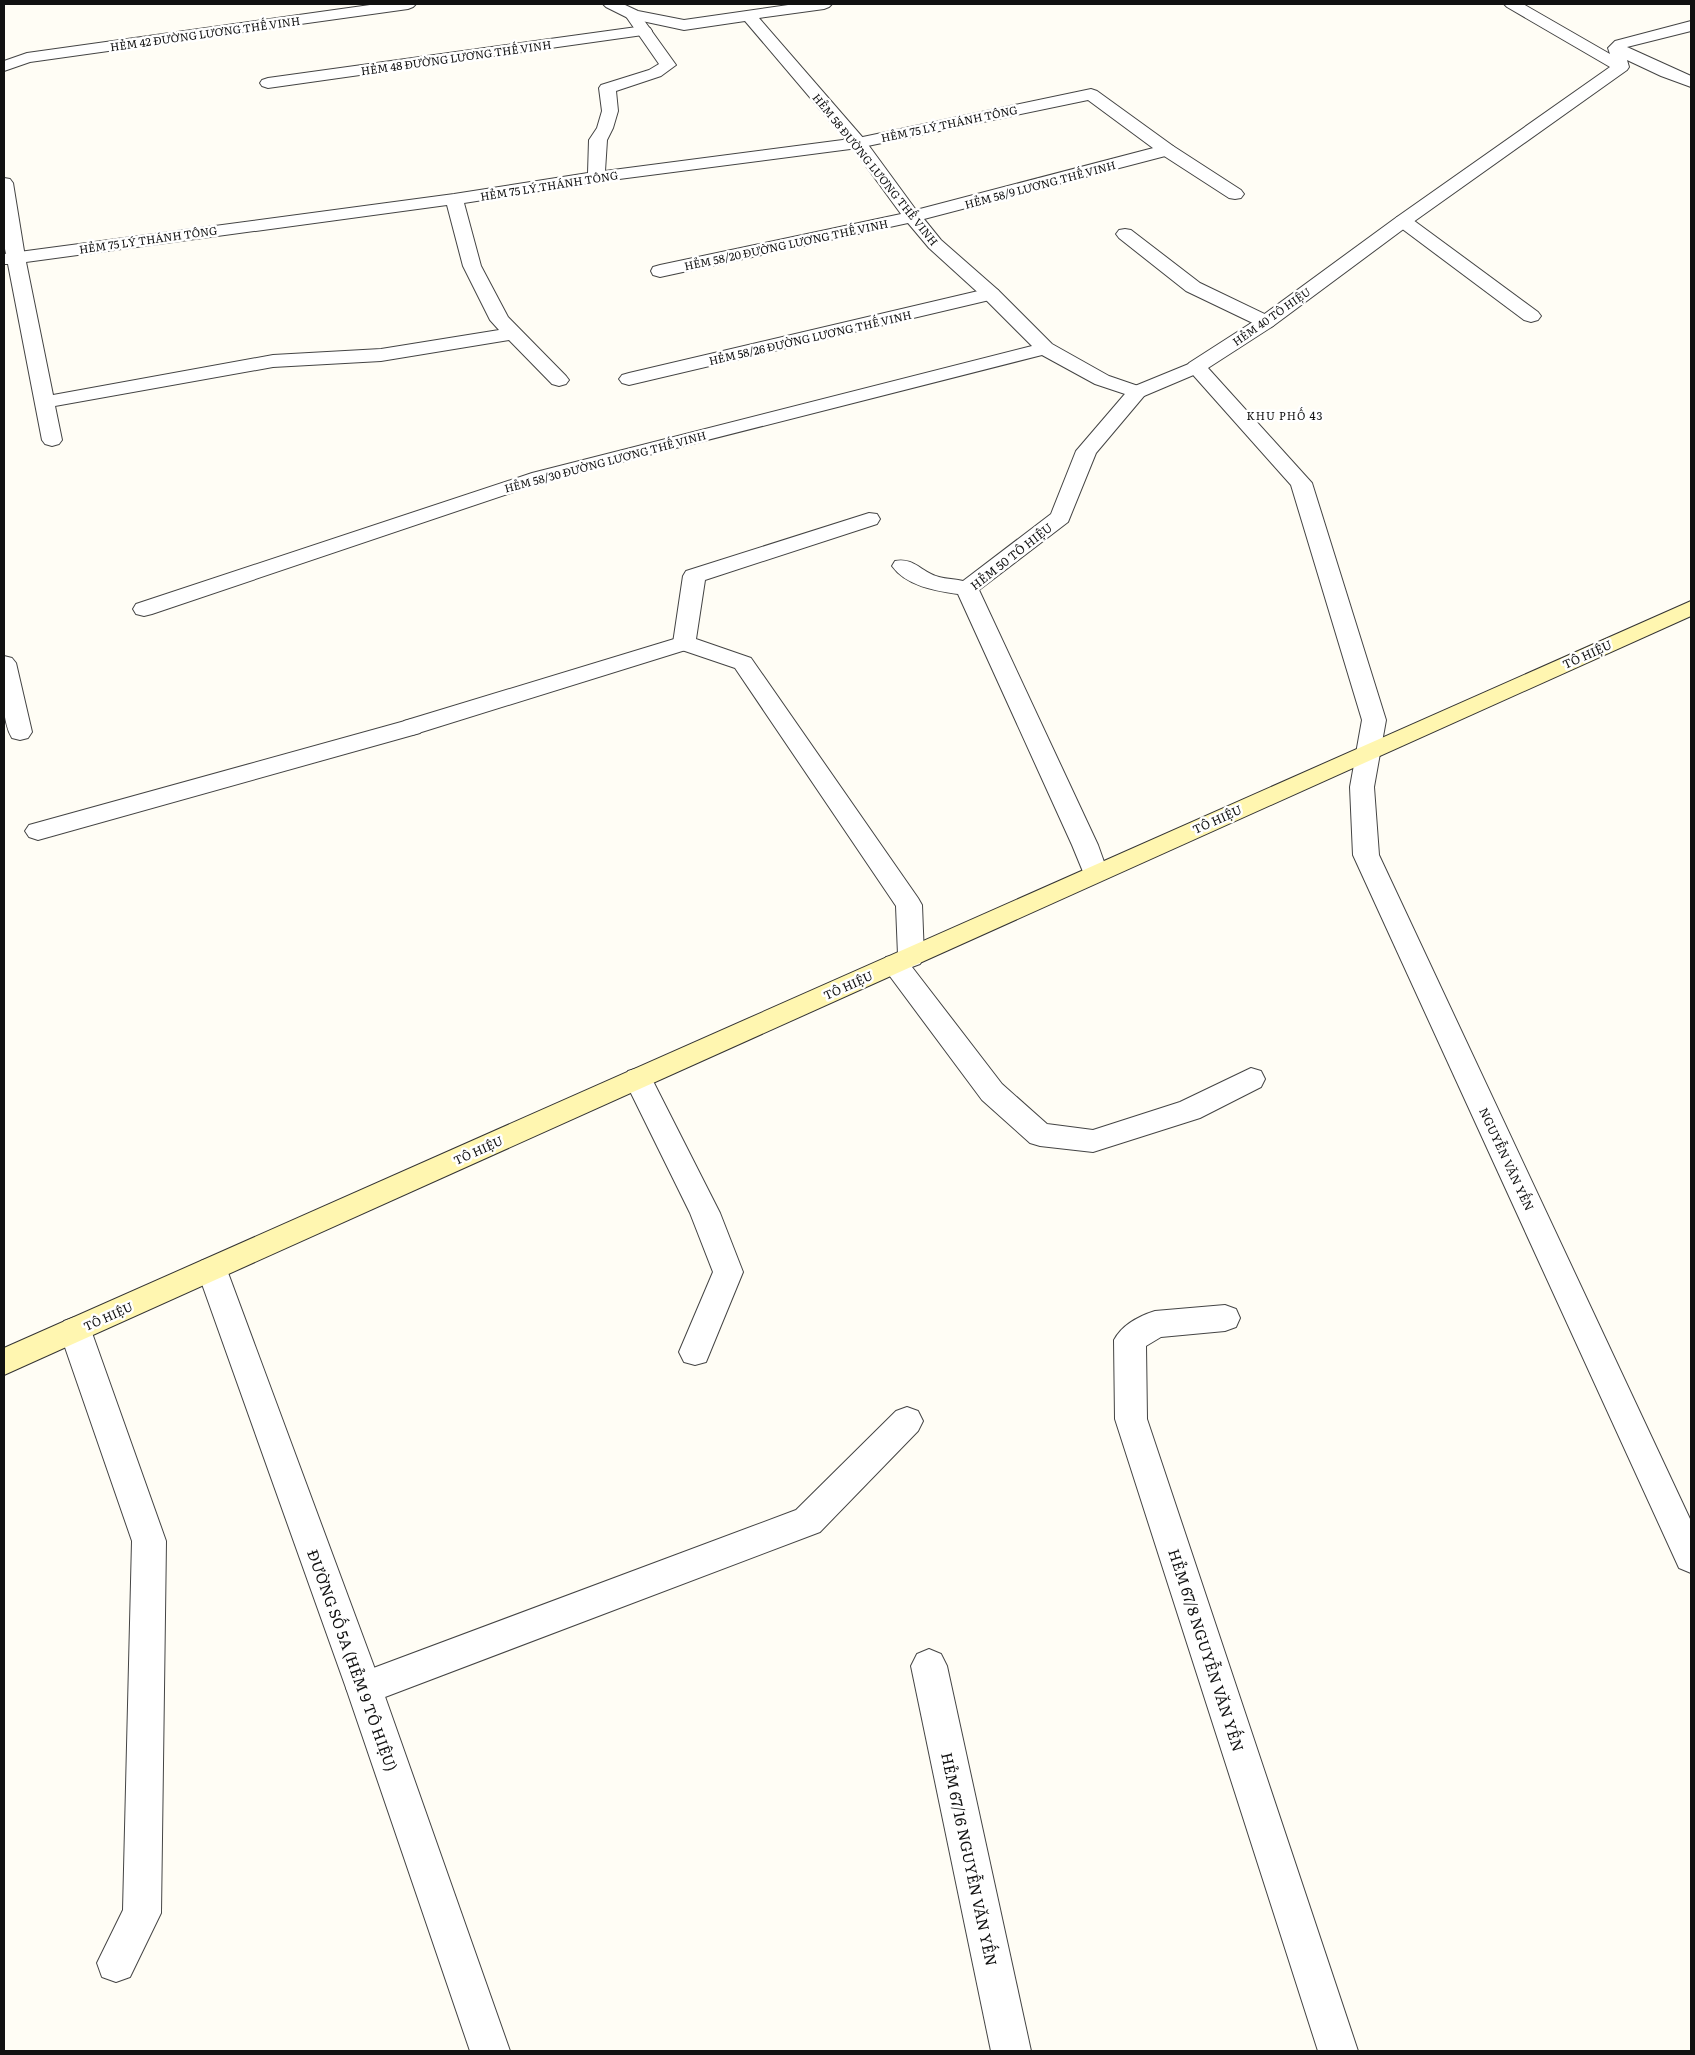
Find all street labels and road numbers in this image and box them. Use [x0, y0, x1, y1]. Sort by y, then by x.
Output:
street label: HẺM 42 ĐƯỜNG LƯƠNG THẾ VINH [109, 12, 301, 54]
street label: HẺM 48 ĐƯỜNG LƯƠNG THẾ VINH [360, 36, 552, 78]
street label: HẺM 58 ĐƯỜNG LƯƠNG THẾ VINH [809, 90, 943, 248]
street label: HẺM 75 LÝ THÁNH TÔNG [879, 101, 1019, 145]
street label: HẺM 58/9 LƯƠNG THẾ VINH [963, 156, 1117, 212]
street label: HẺM 75 LÝ THÁNH TÔNG [479, 166, 619, 204]
street label: HẺM 58/20 ĐƯỜNG LƯƠNG THẾ VINH [682, 215, 890, 273]
street label: HẺM 75 LÝ THÁNH TÔNG [78, 221, 218, 257]
street label: HẺM 40 TÔ HIỆU [1229, 283, 1313, 349]
street label: HẺM 58/26 ĐƯỜNG LƯƠNG THẾ VINH [707, 306, 913, 368]
street label: HẺM 58/30 ĐƯỜNG LƯƠNG THẾ VINH [502, 426, 708, 496]
street label: HẺM 50 TÔ HIỆU [966, 518, 1056, 594]
street label: TÔ HIỆU [1559, 635, 1615, 673]
street label: TÔ HIỆU [1189, 800, 1245, 838]
street label: TÔ HIỆU [820, 966, 876, 1004]
street label: NGUYỄN VĂN YẾN [1475, 1104, 1539, 1214]
street label: TÔ HIỆU [450, 1131, 506, 1169]
street label: TÔ HIỆU [80, 1297, 136, 1335]
street label: ĐƯỜNG SỐ 5A (HẺM 9 TÔ HIỆU) [302, 1546, 404, 1774]
street label: HẺM 67/8 NGUYỄN VĂN YẾN [1163, 1546, 1251, 1754]
street label: HẺM 67/16 NGUYỄN VĂN YẾN [936, 1750, 1004, 1968]

